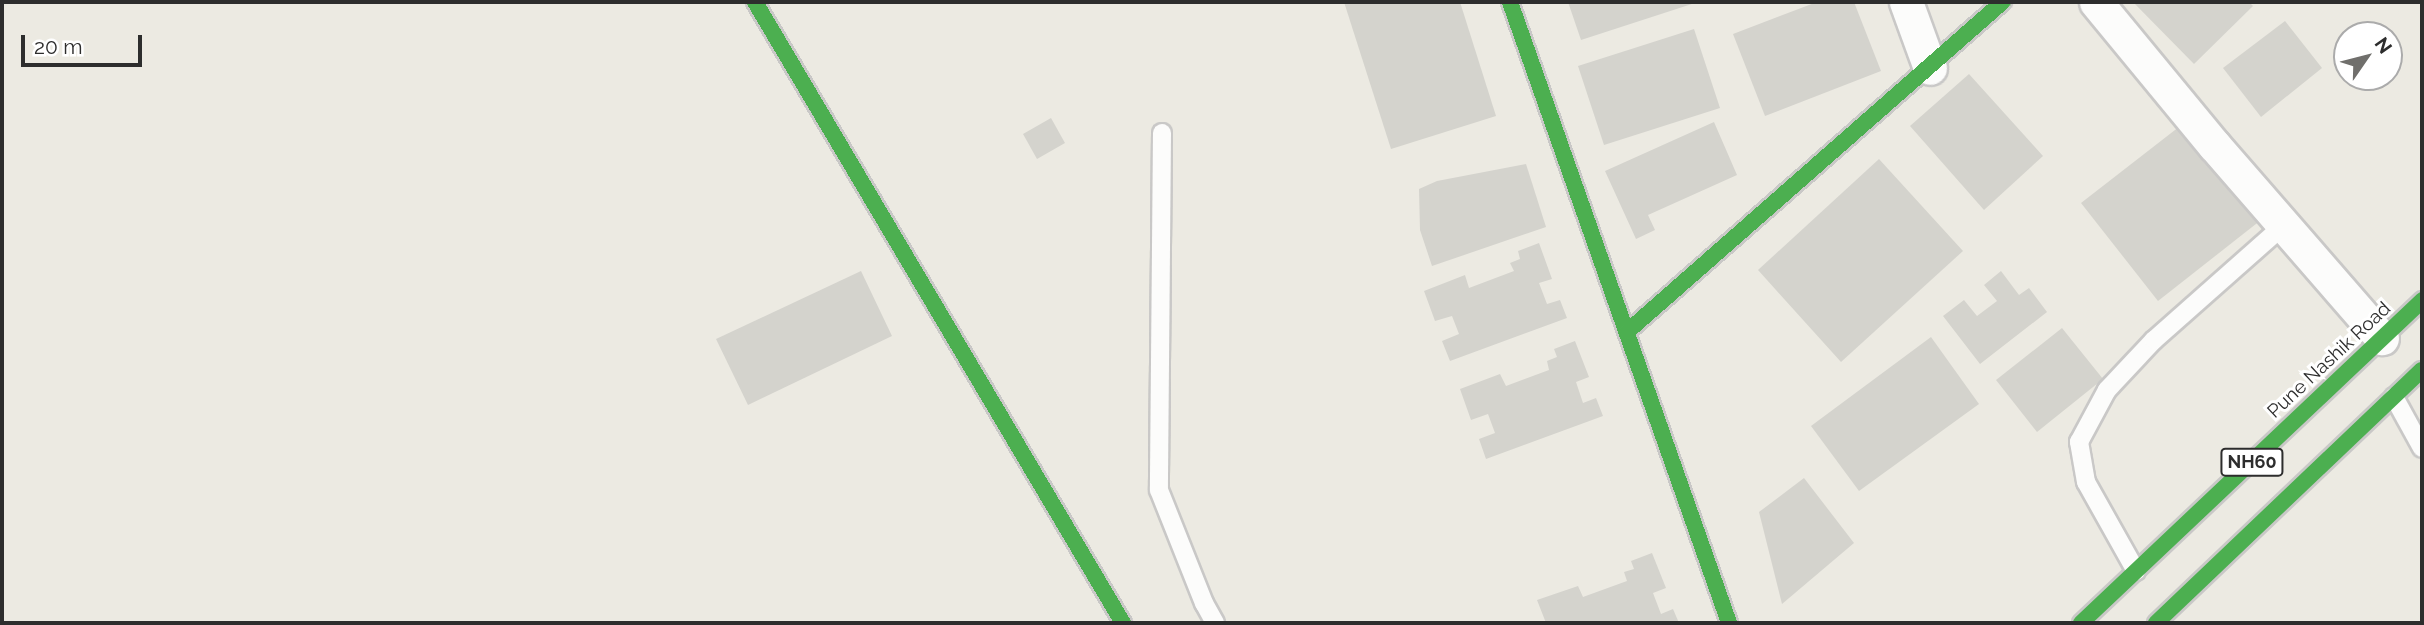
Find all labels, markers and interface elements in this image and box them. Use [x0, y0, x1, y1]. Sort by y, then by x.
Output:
scale bar [24, 21, 145, 65]
north arrow [2333, 21, 2403, 91]
text: N [2370, 33, 2397, 57]
text: 20 m [34, 34, 82, 59]
street label: Pune Nashik Road [2263, 297, 2395, 423]
road number: NH60 [2219, 448, 2285, 476]

